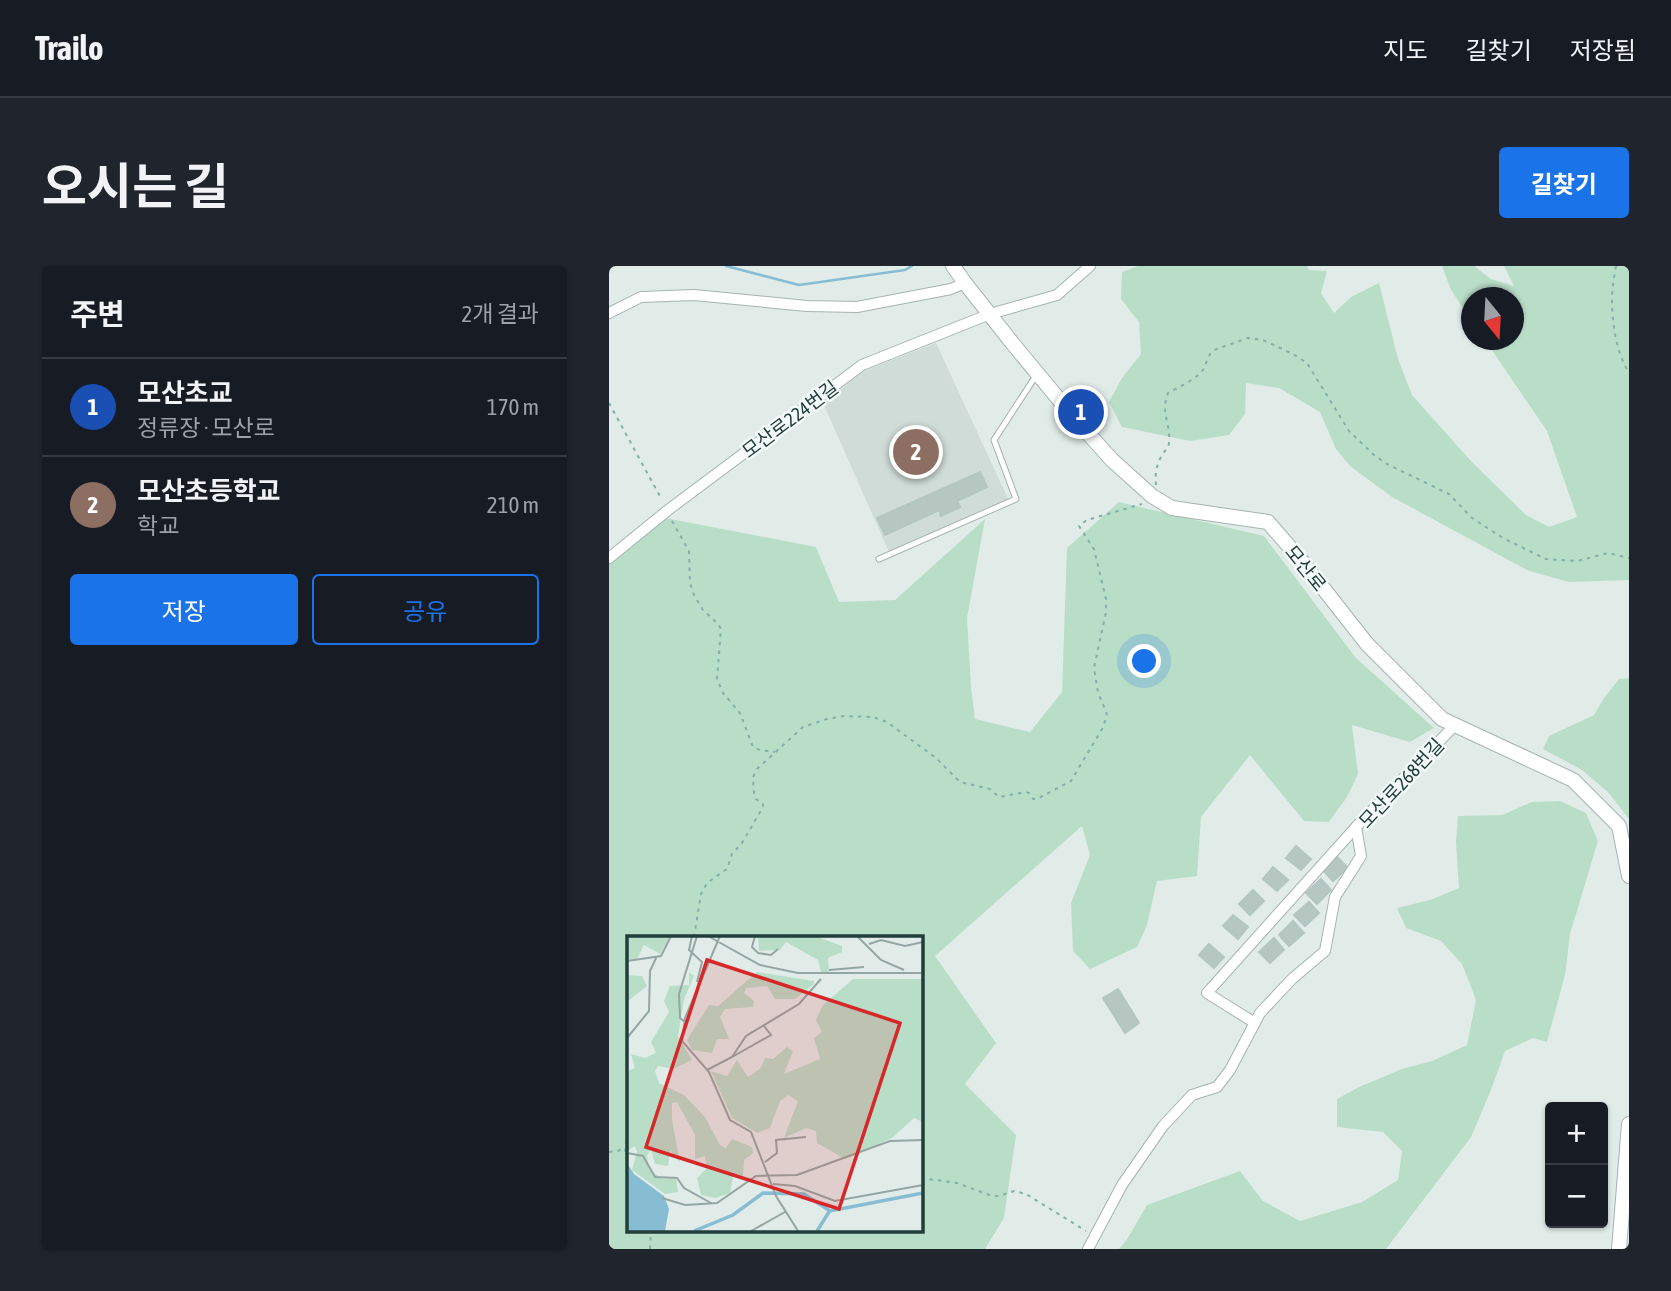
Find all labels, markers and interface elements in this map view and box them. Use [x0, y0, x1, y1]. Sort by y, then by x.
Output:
text: Trailo [35, 29, 103, 67]
text: 지도 [1383, 37, 1428, 64]
text: 길찾기 [1466, 37, 1532, 64]
text: 저장됨 [1570, 37, 1636, 64]
button: 길찾기 [1499, 147, 1629, 218]
text: 오시는 길 [42, 158, 229, 214]
north arrow [1461, 287, 1524, 350]
text: 주변 [70, 297, 125, 331]
text: 2개 결과 [462, 301, 539, 327]
street label: 모산로224번길 [738, 376, 842, 462]
text: 모산초교 [137, 378, 233, 408]
pin: 1 [1058, 386, 1104, 438]
text: 1 [88, 394, 98, 420]
text: 170 m [487, 394, 539, 420]
text: 정류장 · 모산로 [137, 415, 275, 441]
pin: 2 [893, 426, 939, 478]
text: 모산초등학교 [137, 476, 281, 506]
text: 2 [88, 492, 98, 518]
text: 210 m [487, 492, 539, 518]
text: 학교 [137, 513, 179, 539]
street label: 모산로 [1281, 541, 1331, 595]
button: 저장 [70, 574, 298, 645]
button: 공유 [312, 574, 539, 645]
your location [1127, 644, 1161, 678]
street label: 모산로268번길 [1354, 734, 1448, 832]
inset map [627, 936, 922, 1231]
map controls [1545, 1102, 1608, 1228]
button: + [1545, 1102, 1608, 1165]
button: − [1545, 1165, 1608, 1228]

